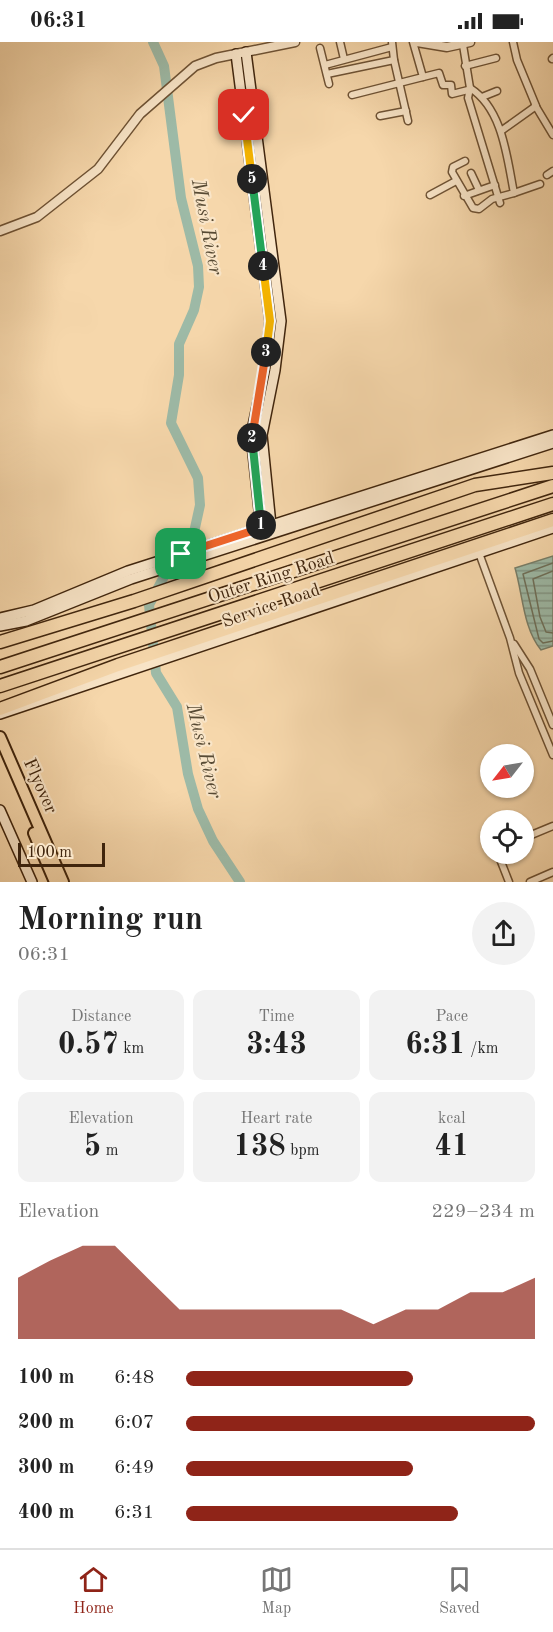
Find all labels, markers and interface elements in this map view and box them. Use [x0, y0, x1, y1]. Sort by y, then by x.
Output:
text: 06:31 [30, 10, 87, 32]
pin [218, 89, 269, 140]
icon: check [227, 98, 260, 131]
pin: 5 [237, 164, 267, 194]
text: 5 [247, 171, 257, 187]
water label: Musi River [187, 176, 225, 277]
pin: 4 [248, 251, 278, 281]
text: 4 [258, 258, 268, 274]
pin: 3 [251, 337, 281, 367]
text: 3 [261, 344, 271, 360]
pin: 2 [237, 423, 267, 453]
text: 2 [247, 430, 257, 446]
pin: 1 [246, 510, 276, 540]
text: 1 [256, 517, 266, 533]
pin [155, 528, 206, 579]
icon: arrive [164, 537, 197, 570]
street label: Outer Ring Road [206, 549, 336, 607]
street label: Service Road [220, 581, 322, 631]
water label: Musi River [181, 700, 225, 801]
north arrow [480, 744, 534, 798]
map controls [480, 744, 534, 864]
street label: Flyover [20, 756, 60, 817]
button: locate [480, 810, 534, 864]
scale bar [18, 840, 105, 868]
text: 100 m [27, 845, 72, 861]
button: share [472, 902, 535, 965]
text: Morning run [18, 904, 203, 937]
text: 06:31 [18, 945, 70, 965]
text: Distance [71, 1009, 131, 1025]
text: Time [259, 1009, 294, 1025]
text: Pace [436, 1009, 468, 1025]
text: 0.57 [58, 1030, 119, 1060]
text: 3:43 [246, 1030, 307, 1060]
text: 6:31 [405, 1030, 466, 1060]
text: km [119, 1041, 144, 1057]
text: /km [466, 1041, 498, 1057]
text: Elevation [69, 1111, 134, 1127]
text: Heart rate [241, 1111, 312, 1127]
text: kcal [438, 1111, 466, 1127]
text: 5 [84, 1132, 101, 1162]
text: 138 [234, 1132, 286, 1162]
text: 41 [434, 1132, 469, 1162]
text: m [101, 1143, 118, 1159]
text: bpm [286, 1143, 319, 1159]
text: Elevation [18, 1202, 99, 1222]
text: 229–234 m [432, 1202, 535, 1222]
text: 100 m [18, 1368, 74, 1388]
text: 6:48 [114, 1368, 154, 1388]
text: 200 m [18, 1413, 74, 1433]
text: 6:07 [114, 1413, 154, 1433]
text: 300 m [18, 1458, 74, 1478]
text: 6:49 [114, 1458, 154, 1478]
text: 400 m [18, 1503, 74, 1523]
text: 6:31 [114, 1503, 154, 1523]
tab: Home [73, 1563, 114, 1619]
tab: Map [260, 1563, 293, 1619]
tab: Saved [439, 1563, 480, 1619]

